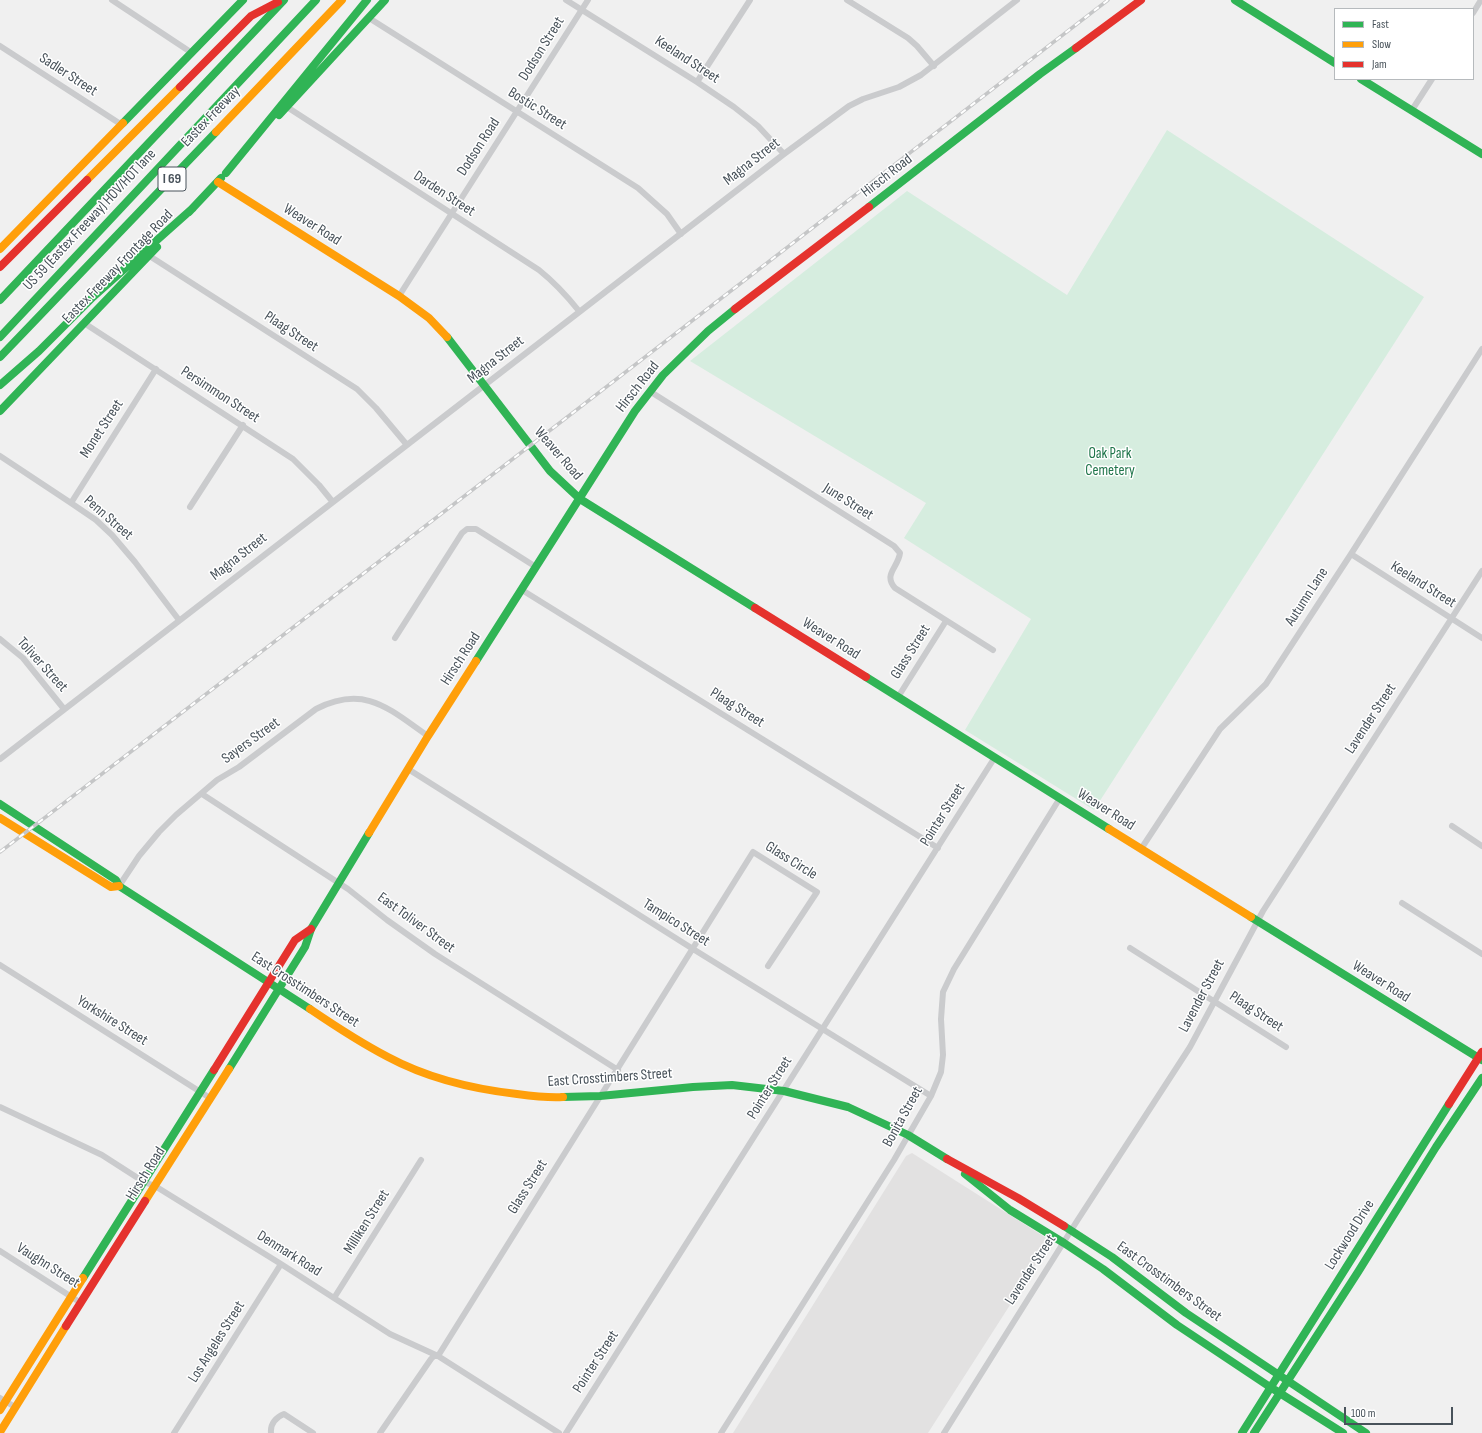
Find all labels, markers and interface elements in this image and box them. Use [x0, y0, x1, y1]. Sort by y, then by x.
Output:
legend [1334, 8, 1474, 80]
street label: Dodson Street [515, 14, 569, 84]
text: Fast [1372, 17, 1389, 32]
street label: Keeland Street [651, 32, 723, 88]
text: Slow [1372, 37, 1391, 52]
street label: Sadler Street [36, 50, 100, 100]
text: Jam [1372, 57, 1387, 72]
street label: Eastex Freeway [178, 83, 244, 151]
street label: Bostic Street [504, 84, 570, 134]
street label: Dodson Road [454, 115, 504, 179]
street label: Magna Street [720, 134, 784, 190]
street label: US 59 (Eastex Freeway) HOV/HOT lane [20, 146, 160, 294]
street label: Hirsch Road [858, 151, 916, 201]
road number: I 69 [158, 167, 186, 191]
street label: Darden Street [410, 167, 478, 221]
street label: Weaver Road [280, 200, 344, 250]
street label: Eastex Freeway Frontage Road [59, 206, 177, 328]
street label: Plaag Street [261, 308, 321, 356]
street label: Magna Street [464, 332, 528, 388]
street label: Hirsch Road [613, 358, 663, 416]
street label: Persimmon Street [177, 363, 263, 427]
street label: Monet Street [76, 396, 128, 462]
street label: Weaver Road [530, 424, 586, 484]
park label: Oak Park Cemetery [1085, 445, 1135, 480]
street label: June Street [820, 480, 876, 524]
street label: Penn Street [80, 492, 136, 544]
street label: Magna Street [207, 529, 271, 585]
street label: Keeland Street [1387, 558, 1459, 612]
street label: Autumn Lane [1282, 565, 1332, 629]
street label: Weaver Road [799, 614, 863, 664]
street label: Glass Street [887, 621, 935, 683]
street label: Hirsch Road [437, 629, 485, 689]
street label: Toliver Street [13, 634, 71, 696]
street label: Lavender Street [1342, 681, 1400, 757]
street label: Plaag Street [706, 684, 768, 732]
street label: Sayers Street [218, 714, 284, 768]
street label: Pointer Street [917, 780, 969, 850]
street label: Weaver Road [1074, 785, 1138, 835]
street label: Glass Circle [762, 838, 820, 884]
street label: East Toliver Street [374, 889, 458, 957]
street label: Tampico Street [639, 895, 713, 951]
street label: East Crosstimbers Street [248, 948, 362, 1032]
street label: Lavender Street [1175, 956, 1229, 1036]
street label: Weaver Road [1349, 957, 1413, 1007]
street label: Plaag Street [1226, 988, 1286, 1036]
street label: Yorkshire Street [73, 992, 151, 1050]
street label: Pointer Street [744, 1053, 796, 1123]
street label: East Crosstimbers Street [547, 1065, 673, 1091]
street label: Bonita Street [879, 1084, 927, 1150]
street label: Hirsch Road [123, 1144, 169, 1204]
street label: Glass Street [504, 1156, 552, 1218]
street label: Milliken Street [340, 1187, 394, 1257]
street label: Lockwood Drive [1321, 1197, 1379, 1273]
street label: Denmark Road [253, 1227, 325, 1281]
street label: Lavender Street [1002, 1232, 1060, 1308]
street label: East Crosstimbers Street [1113, 1238, 1225, 1326]
street label: Vaughn Street [13, 1240, 83, 1292]
street label: Los Angeles Street [185, 1298, 249, 1386]
street label: Pointer Street [569, 1327, 623, 1397]
scale bar [1346, 1399, 1455, 1425]
text: 100 m [1351, 1406, 1376, 1421]

